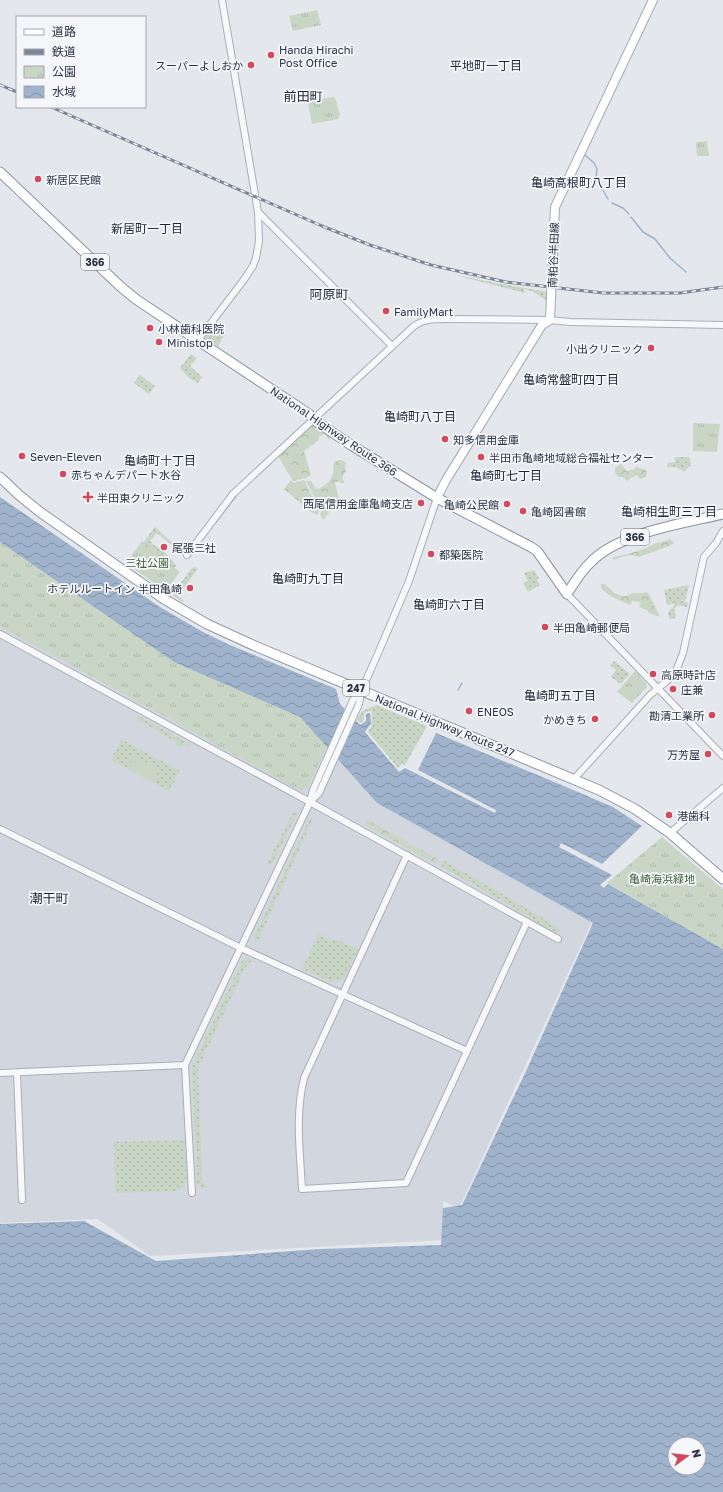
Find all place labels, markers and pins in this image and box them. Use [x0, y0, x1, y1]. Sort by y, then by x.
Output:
place label: Handa Hirachi Post Office [279, 43, 354, 69]
marker: Handa Hirachi Post Office [266, 50, 276, 60]
place label: スーパーよしおか [155, 59, 243, 72]
marker: スーパーよしおか [246, 60, 256, 70]
place label: 新居区民館 [46, 173, 101, 186]
marker: 新居区民館 [33, 174, 43, 184]
place label: FamilyMart [394, 305, 453, 318]
marker: FamilyMart [381, 306, 391, 316]
place label: 小林歯科医院 [158, 322, 224, 335]
marker: 小林歯科医院 [145, 323, 155, 333]
place label: Ministop [167, 336, 213, 349]
marker: Ministop [154, 337, 164, 347]
place label: 小出クリニック [566, 342, 643, 355]
marker: 小出クリニック [646, 343, 656, 353]
place label: 知多信用金庫 [453, 433, 519, 446]
marker: 知多信用金庫 [440, 434, 450, 444]
place label: Seven-Eleven [30, 450, 102, 463]
marker: Seven-Eleven [17, 451, 27, 461]
place label: 半田市亀崎地域総合福祉センター [489, 451, 654, 464]
marker: 半田市亀崎地域総合福祉センター [476, 452, 486, 462]
place label: 赤ちゃんデパート水谷 [71, 468, 181, 481]
marker: 赤ちゃんデパート水谷 [58, 469, 68, 479]
marker: 半田東クリニック [82, 491, 94, 503]
place label: 半田東クリニック [97, 491, 185, 504]
place label: 西尾信用金庫亀崎支店 [303, 497, 413, 510]
marker: 西尾信用金庫亀崎支店 [416, 498, 426, 508]
place label: 亀崎公民館 [444, 498, 499, 511]
marker: 亀崎公民館 [502, 499, 512, 509]
place label: 亀崎図書館 [531, 505, 586, 518]
marker: 亀崎図書館 [518, 506, 528, 516]
place label: 尾張三社 [172, 541, 216, 554]
marker: 尾張三社 [159, 542, 169, 552]
place label: 都築医院 [439, 548, 483, 561]
marker: 都築医院 [426, 549, 436, 559]
place label: ホテルルートイン 半田亀崎 [47, 582, 182, 595]
marker: ホテルルートイン 半田亀崎 [185, 583, 195, 593]
place label: 半田亀崎郵便局 [553, 621, 630, 634]
marker: 半田亀崎郵便局 [540, 622, 550, 632]
place label: 高原時計店 [661, 668, 716, 681]
marker: 高原時計店 [648, 669, 658, 679]
place label: 庄兼 [681, 683, 703, 696]
marker: 庄兼 [668, 684, 678, 694]
place label: ENEOS [477, 705, 514, 718]
marker: ENEOS [464, 706, 474, 716]
place label: 勘清工業所 [649, 709, 705, 722]
marker: 勘清工業所 [707, 710, 717, 720]
place label: かめきち [543, 713, 587, 726]
marker: かめきち [590, 714, 600, 724]
place label: 万芳屋 [667, 748, 700, 761]
marker: 万芳屋 [703, 749, 713, 759]
place label: 港歯科 [677, 809, 710, 822]
marker: 港歯科 [664, 810, 674, 820]

